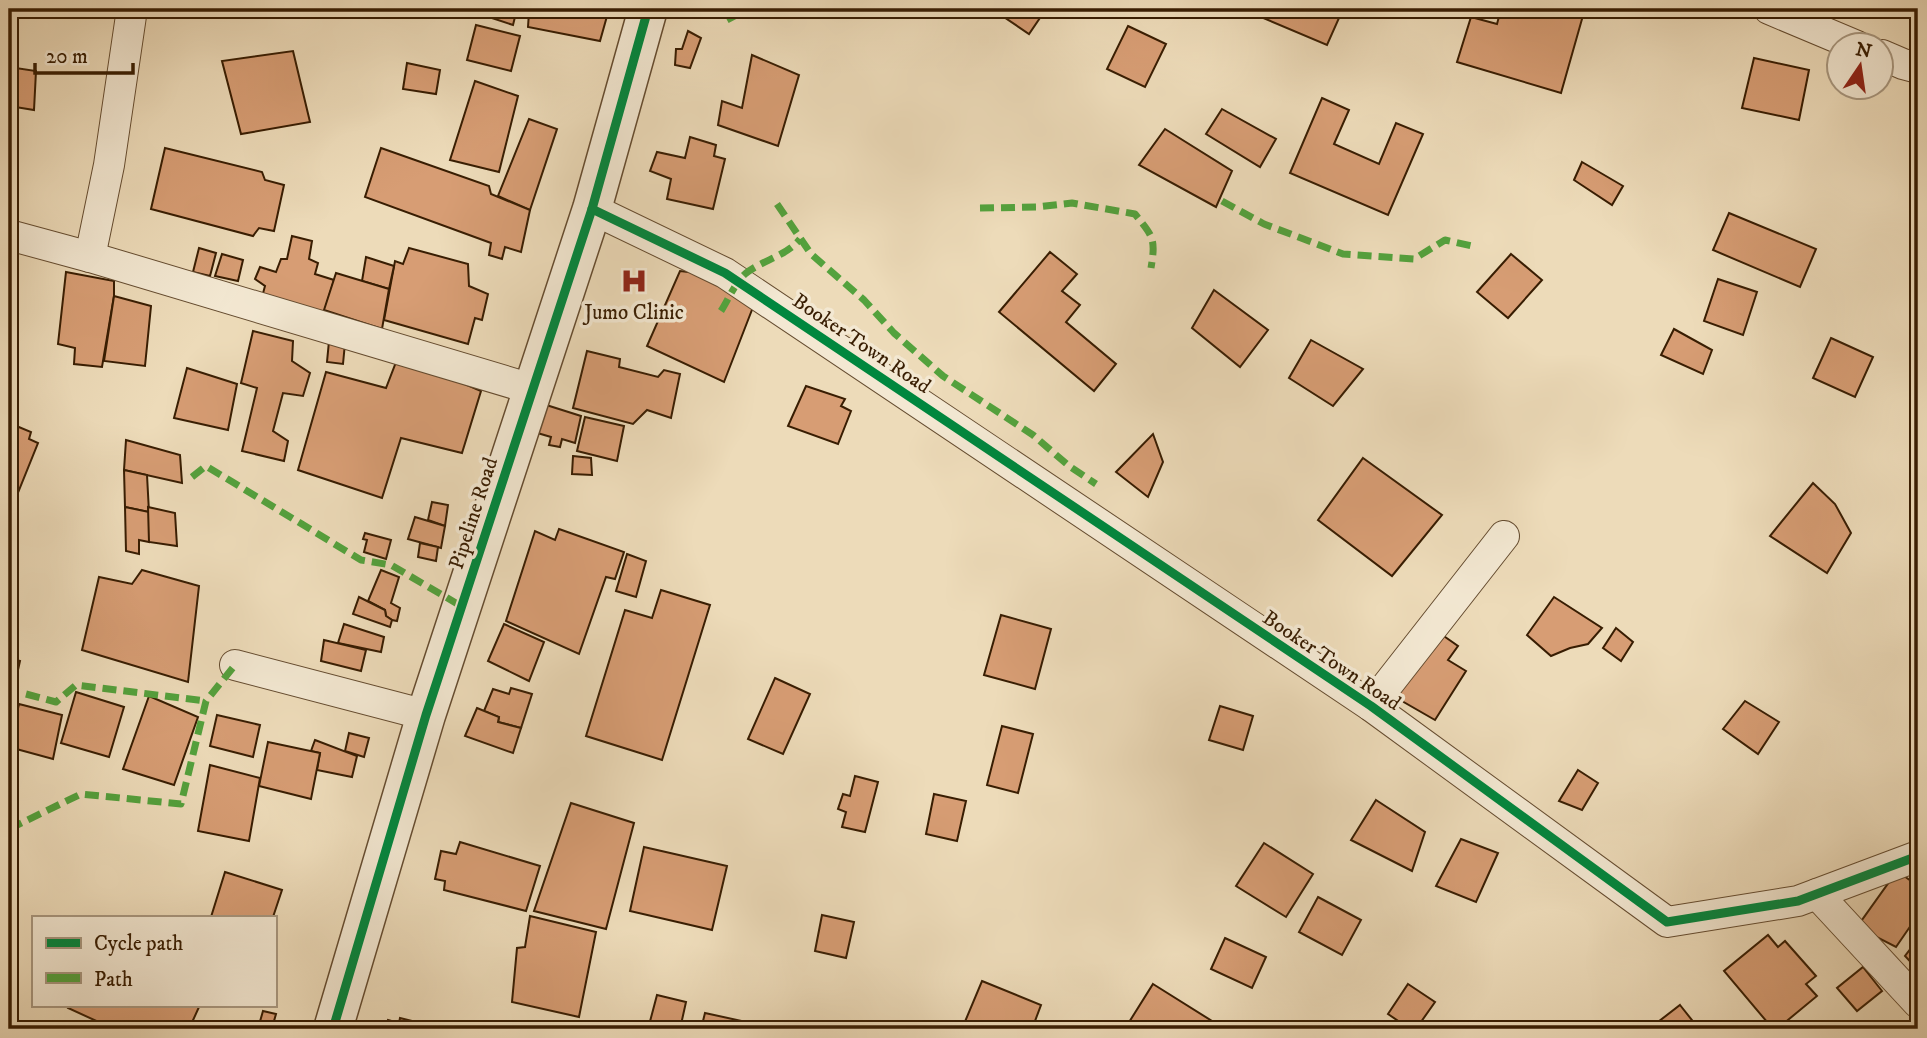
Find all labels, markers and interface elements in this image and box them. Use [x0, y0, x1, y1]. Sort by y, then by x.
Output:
scale bar [35, 32, 133, 76]
north arrow [1826, 32, 1896, 102]
text: N [1853, 38, 1874, 64]
text: 20 m [46, 44, 88, 70]
hospital icon: Jumo Clinic [619, 266, 649, 296]
street label: Booker Town Road [787, 288, 936, 400]
place label: Jumo Clinic [582, 300, 684, 326]
street label: Pipeline Road [444, 454, 504, 573]
street label: Booker Town Road [1257, 605, 1406, 717]
legend [32, 916, 276, 1006]
text: Cycle path [94, 931, 183, 957]
text: Path [94, 967, 133, 993]

